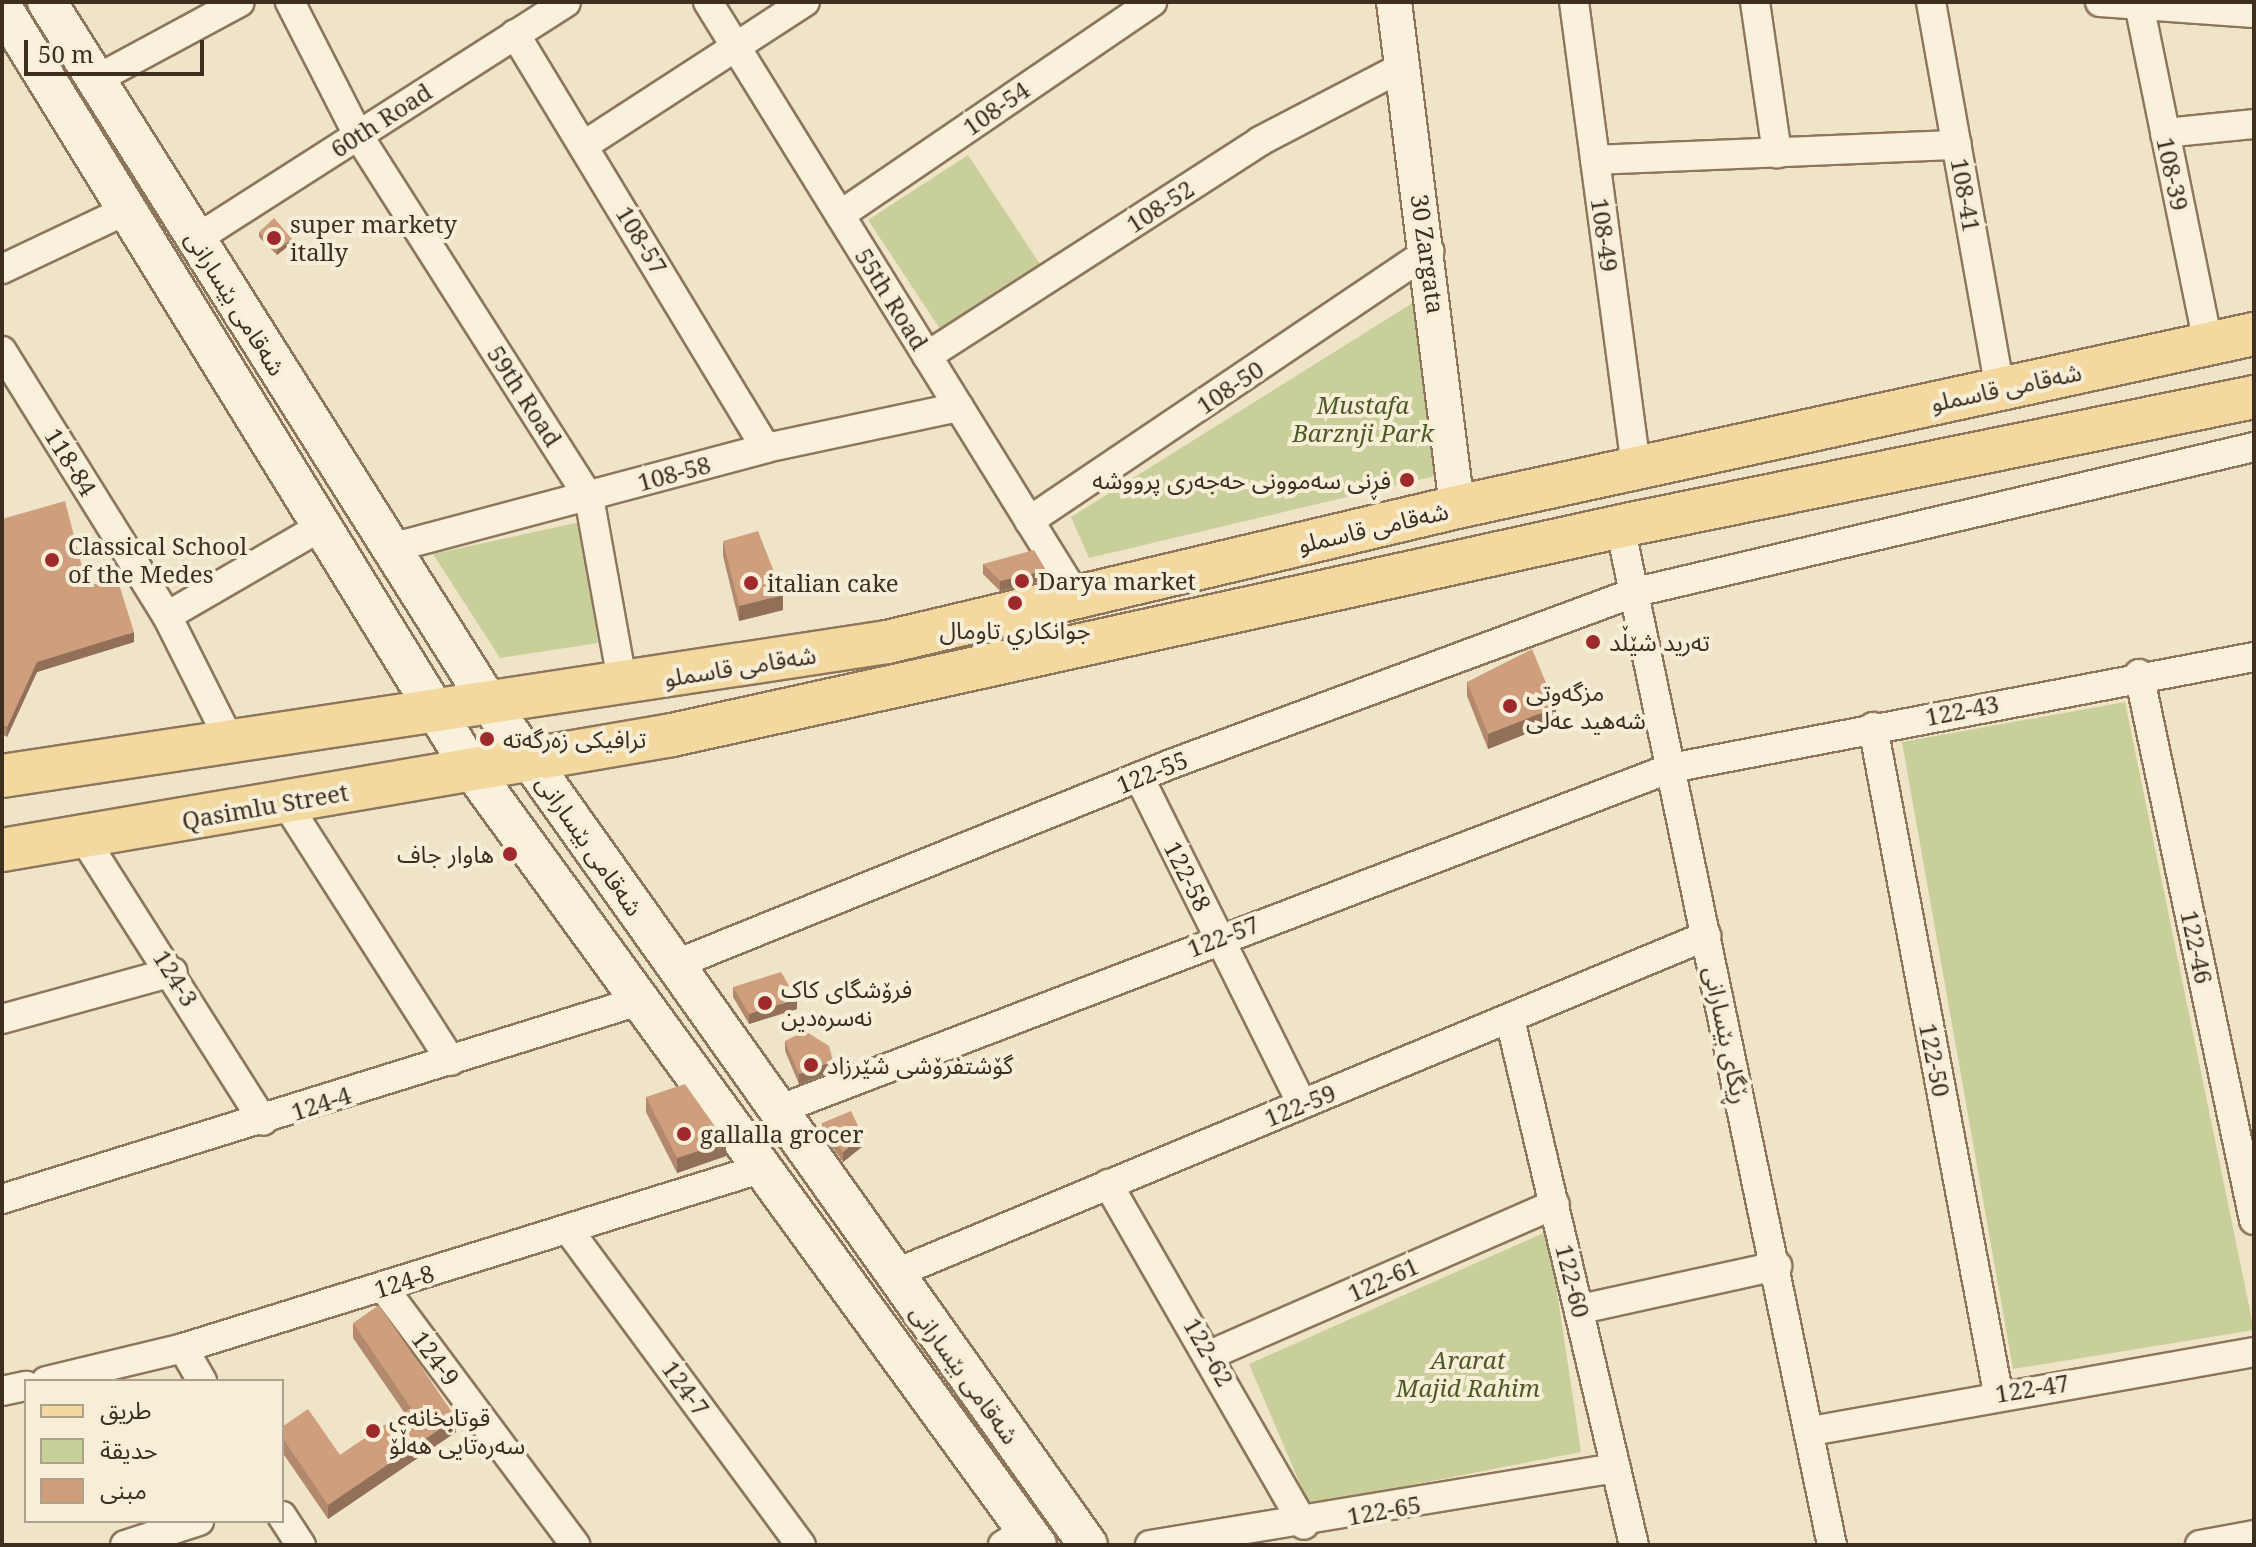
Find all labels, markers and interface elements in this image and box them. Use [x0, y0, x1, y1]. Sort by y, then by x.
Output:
scale bar [28, 24, 208, 74]
text: 50 m [38, 37, 94, 70]
street label: 108-54 [957, 75, 1035, 141]
street label: 60th Road [325, 77, 437, 163]
street label: 108-39 [2151, 135, 2195, 213]
street label: 108-41 [1945, 156, 1987, 234]
street label: 108-52 [1121, 174, 1199, 238]
street label: 30 Zargata [1405, 192, 1451, 316]
street label: 108-49 [1586, 196, 1624, 274]
street label: 108-57 [610, 201, 674, 279]
place label: super markety itally [290, 210, 457, 266]
street label: شەقامی بێسارانی [180, 225, 292, 381]
marker: super markety itally [265, 229, 283, 247]
street label: 55th Road [849, 243, 935, 355]
street label: 59th Road [482, 340, 568, 452]
street label: 108-50 [1191, 354, 1269, 420]
street label: شەقامی قاسملو [1928, 357, 2084, 417]
park label: Mustafa Barznji Park [1292, 391, 1434, 447]
street label: 118-84 [39, 423, 103, 501]
street label: 108-58 [634, 449, 714, 497]
place label: فڕنی سەموونی حەجەری پرووشە [1092, 466, 1391, 494]
marker: فڕنی سەموونی حەجەری پرووشە [1398, 471, 1416, 489]
street label: شەقامی قاسملو [1295, 496, 1451, 558]
place label: Classical School of the Medes [68, 532, 247, 588]
marker: Classical School of the Medes [43, 551, 61, 569]
place label: Darya market [1038, 567, 1196, 595]
place label: italian cake [767, 569, 899, 597]
marker: Darya market [1013, 572, 1031, 590]
marker: italian cake [742, 574, 760, 592]
marker: جوانكاري تاومال [1006, 594, 1024, 612]
place label: جوانكاري تاومال [939, 616, 1091, 644]
place label: تەرید شێڵد [1609, 628, 1710, 656]
marker: تەرید شێڵد [1584, 633, 1602, 651]
street label: شەقامی قاسملو [662, 640, 818, 692]
place label: مزگەوتی شەهید عەلی [1526, 678, 1646, 734]
street label: 122-43 [1923, 689, 2001, 731]
marker: مزگەوتی شەهید عەلی [1501, 697, 1519, 715]
place label: ترافیکی زەرگەتە [503, 725, 646, 753]
marker: ترافیکی زەرگەتە [478, 730, 496, 748]
street label: 122-55 [1112, 745, 1192, 799]
street label: شەقامی بێسارانی [531, 769, 649, 921]
street label: Qasimlu Street [180, 777, 350, 835]
street label: 122-58 [1158, 836, 1218, 916]
place label: هاوار جاف [397, 840, 494, 868]
marker: هاوار جاف [501, 845, 519, 863]
street label: 122-46 [2175, 908, 2219, 986]
street label: 122-57 [1183, 909, 1263, 963]
street label: 124-3 [148, 944, 204, 1012]
street label: ڕێگای بێسارانی [1698, 964, 1756, 1106]
place label: فرۆشگای کاک نەسرەدین [781, 975, 912, 1031]
marker: فرۆشگای کاک نەسرەدین [756, 994, 774, 1012]
street label: 122-50 [1914, 1021, 1956, 1099]
place label: گۆشتفرۆشی شێرزاد [827, 1051, 1013, 1079]
marker: گۆشتفرۆشی شێرزاد [802, 1056, 820, 1074]
street label: 122-59 [1260, 1078, 1340, 1132]
street label: 124-4 [287, 1080, 355, 1126]
place label: gallalla grocer [700, 1120, 863, 1148]
marker: gallalla grocer [675, 1125, 693, 1143]
street label: 122-60 [1550, 1241, 1596, 1321]
street label: 122-61 [1343, 1251, 1423, 1307]
street label: 124-8 [371, 1258, 437, 1304]
street label: شەقامی بێسارانی [905, 1299, 1025, 1449]
street label: 122-62 [1178, 1313, 1240, 1391]
street label: 124-9 [406, 1325, 466, 1391]
park label: Ararat Majid Rahim [1396, 1346, 1540, 1402]
street label: 124-7 [656, 1355, 716, 1421]
street label: 122-47 [1993, 1368, 2071, 1408]
legend [24, 1379, 284, 1523]
text: طريق [100, 1393, 152, 1426]
place label: قوتابخانەی سەرەتایی هەڵۆ [389, 1403, 525, 1459]
marker: قوتابخانەی سەرەتایی هەڵۆ [364, 1422, 382, 1440]
text: حديقة [100, 1433, 158, 1466]
text: مبنى [100, 1473, 147, 1506]
street label: 122-65 [1345, 1489, 1423, 1531]

